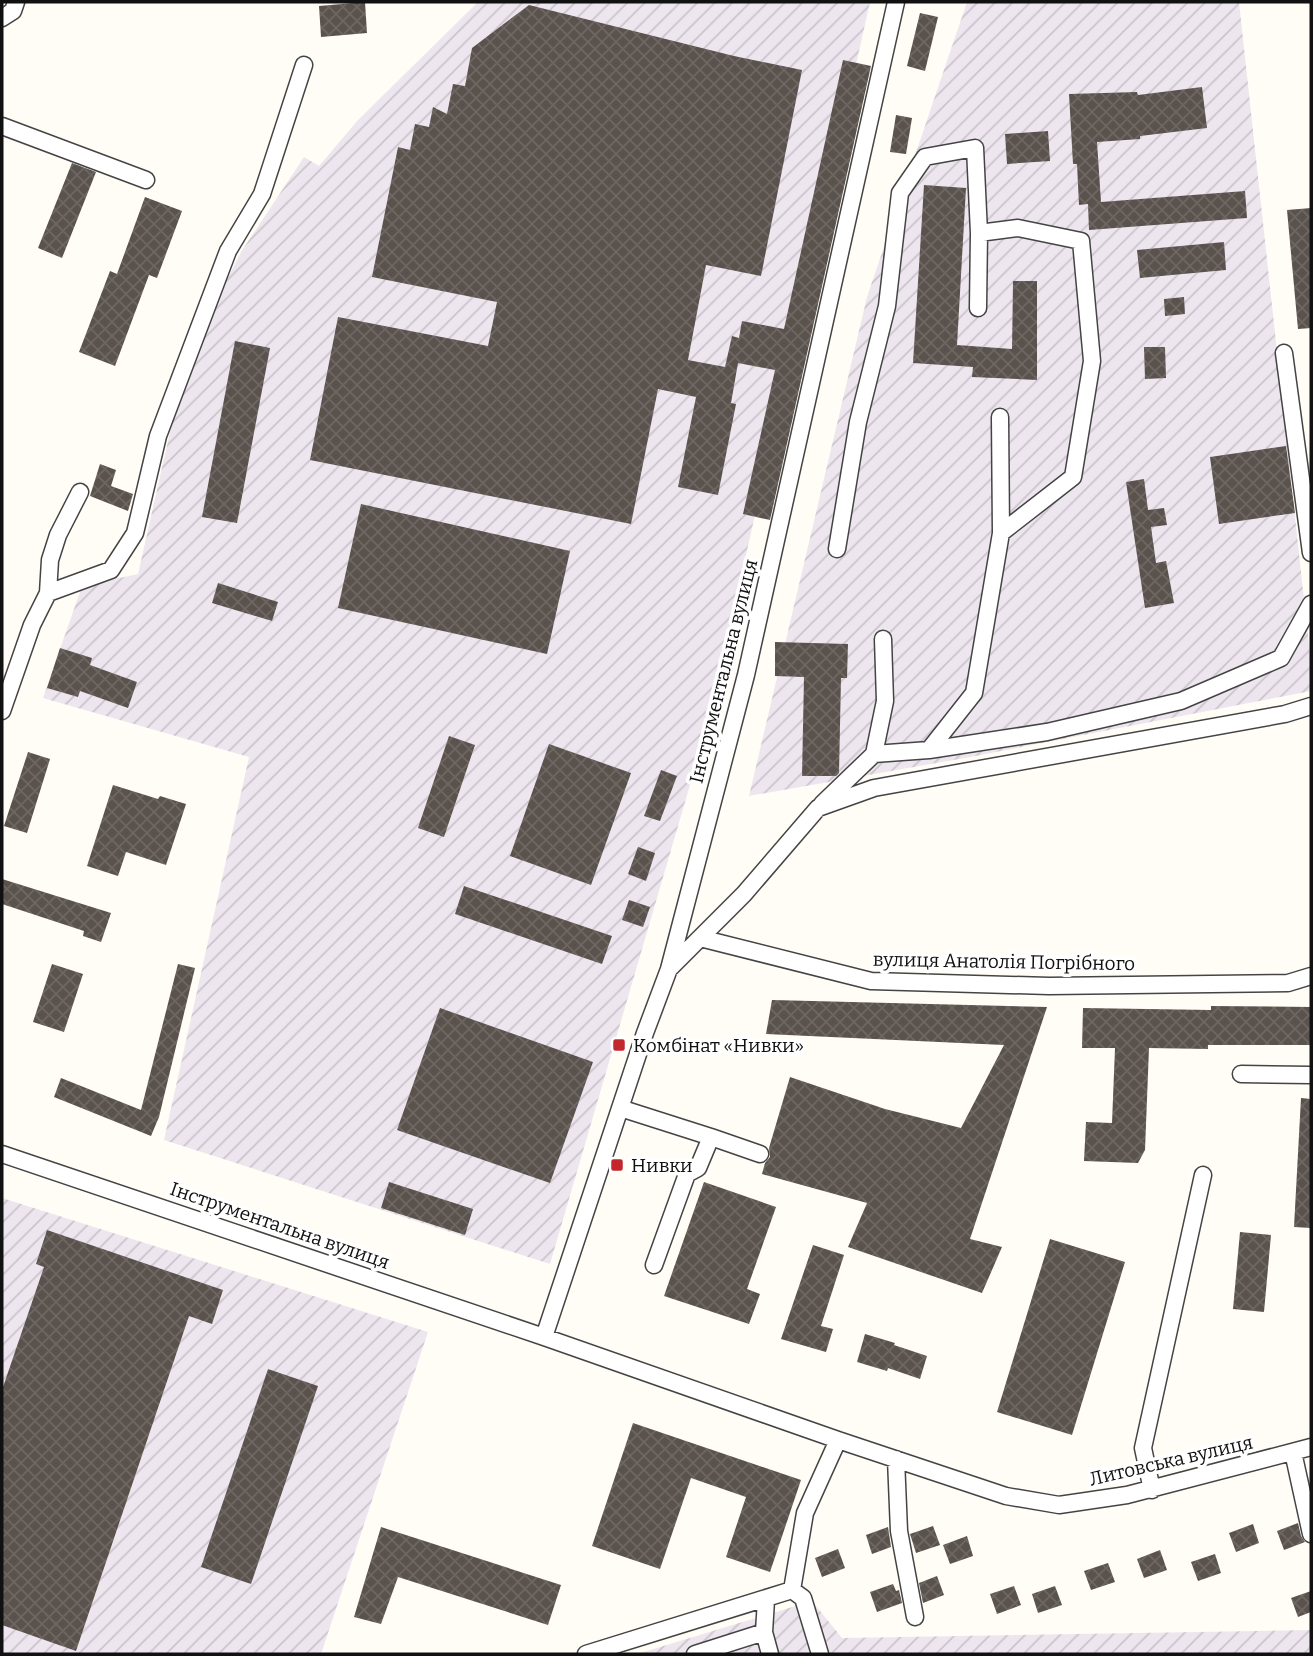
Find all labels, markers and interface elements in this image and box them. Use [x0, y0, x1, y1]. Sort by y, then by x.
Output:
street label: Інструментальна вулиця [684, 557, 763, 786]
street label: вулиця Анатолія Погрібного [873, 948, 1135, 975]
place label: Комбінат «Нивки» [633, 1034, 804, 1057]
marker: Комбінат «Нивки» [611, 1037, 627, 1053]
place label: Нивки [631, 1154, 693, 1177]
marker: Нивки [609, 1157, 625, 1173]
street label: Інструментальна вулиця [167, 1177, 392, 1274]
street label: Литовська вулиця [1087, 1430, 1255, 1490]

